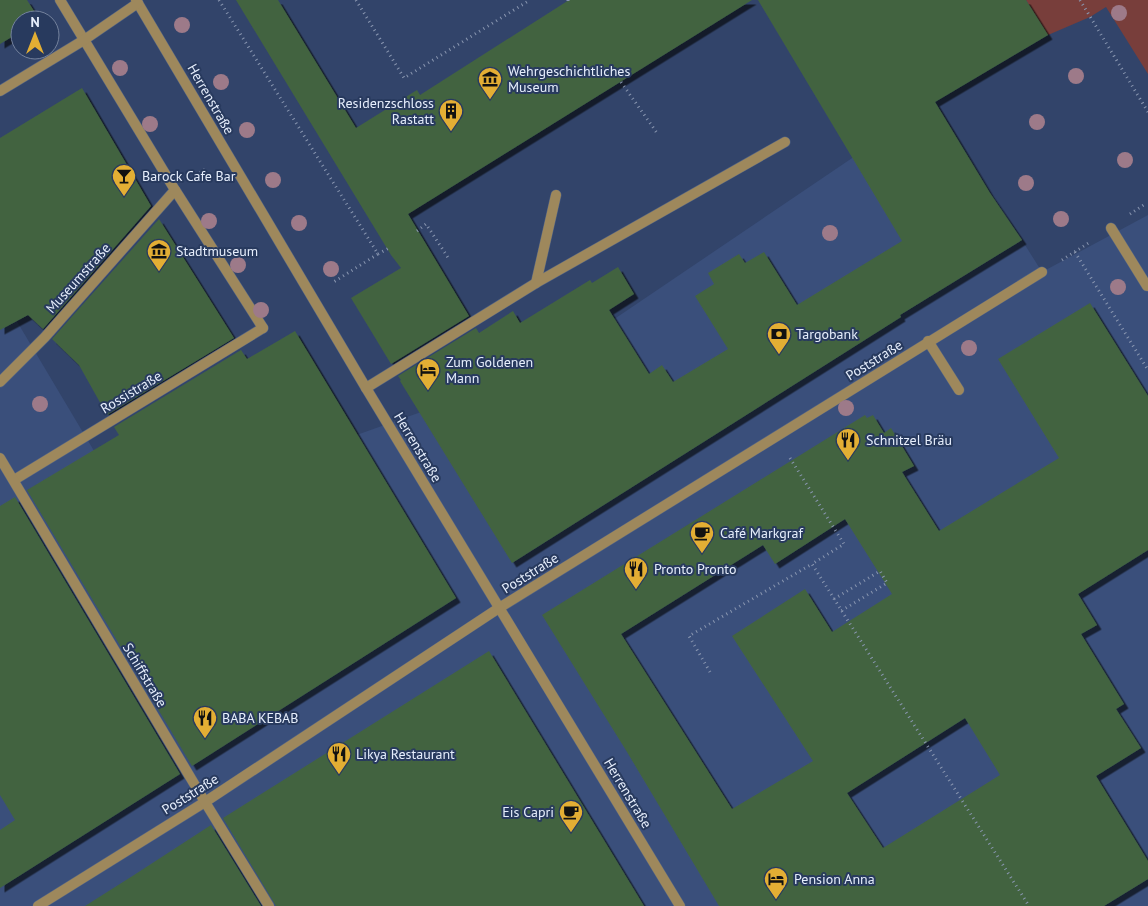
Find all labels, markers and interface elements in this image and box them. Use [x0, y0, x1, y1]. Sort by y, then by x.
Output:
north arrow [10, 10, 60, 60]
text: N [30, 13, 40, 31]
street label: Herrenstraße [184, 60, 238, 138]
place label: Wehrgeschichtliches Museum [508, 62, 630, 96]
museum icon: Wehrgeschichtliches Museum [477, 66, 503, 100]
place label: Residenzschloss Rastatt [338, 94, 434, 128]
building icon: Residenzschloss Rastatt [438, 98, 464, 132]
bar icon: Barock Cafe Bar [111, 163, 137, 197]
place label: Barock Cafe Bar [142, 167, 236, 185]
museum icon: Stadtmuseum [146, 238, 172, 272]
street label: Museumstraße [42, 239, 114, 317]
place label: Stadtmuseum [176, 242, 258, 260]
bank icon: Targobank [766, 321, 792, 355]
place label: Targobank [796, 325, 858, 343]
street label: Poststraße [842, 336, 906, 384]
place label: Zum Goldenen Mann [446, 353, 533, 387]
hotel icon: Zum Goldenen Mann [415, 357, 441, 391]
street label: Rossistraße [97, 367, 165, 417]
street label: Herrenstraße [390, 409, 446, 485]
restaurant icon: Schnitzel Bräu [835, 427, 861, 461]
place label: Schnitzel Bräu [866, 431, 952, 449]
cafe icon: Café Markgraf [689, 520, 715, 554]
place label: Café Markgraf [720, 524, 803, 542]
street label: Poststraße [498, 549, 562, 597]
restaurant icon: Pronto Pronto [623, 556, 649, 590]
place label: Pronto Pronto [654, 560, 736, 578]
street label: Schiffstraße [119, 640, 171, 710]
restaurant icon: BABA KEBAB [192, 705, 218, 739]
place label: BABA KEBAB [222, 709, 298, 727]
restaurant icon: Likya Restaurant [326, 741, 352, 775]
place label: Likya Restaurant [356, 745, 455, 763]
street label: Herrenstraße [600, 755, 656, 831]
street label: Poststraße [158, 770, 222, 818]
cafe icon: Eis Capri [558, 799, 584, 833]
place label: Eis Capri [502, 803, 554, 821]
hotel icon: Pension Anna [763, 866, 789, 900]
place label: Pension Anna [794, 870, 875, 888]

